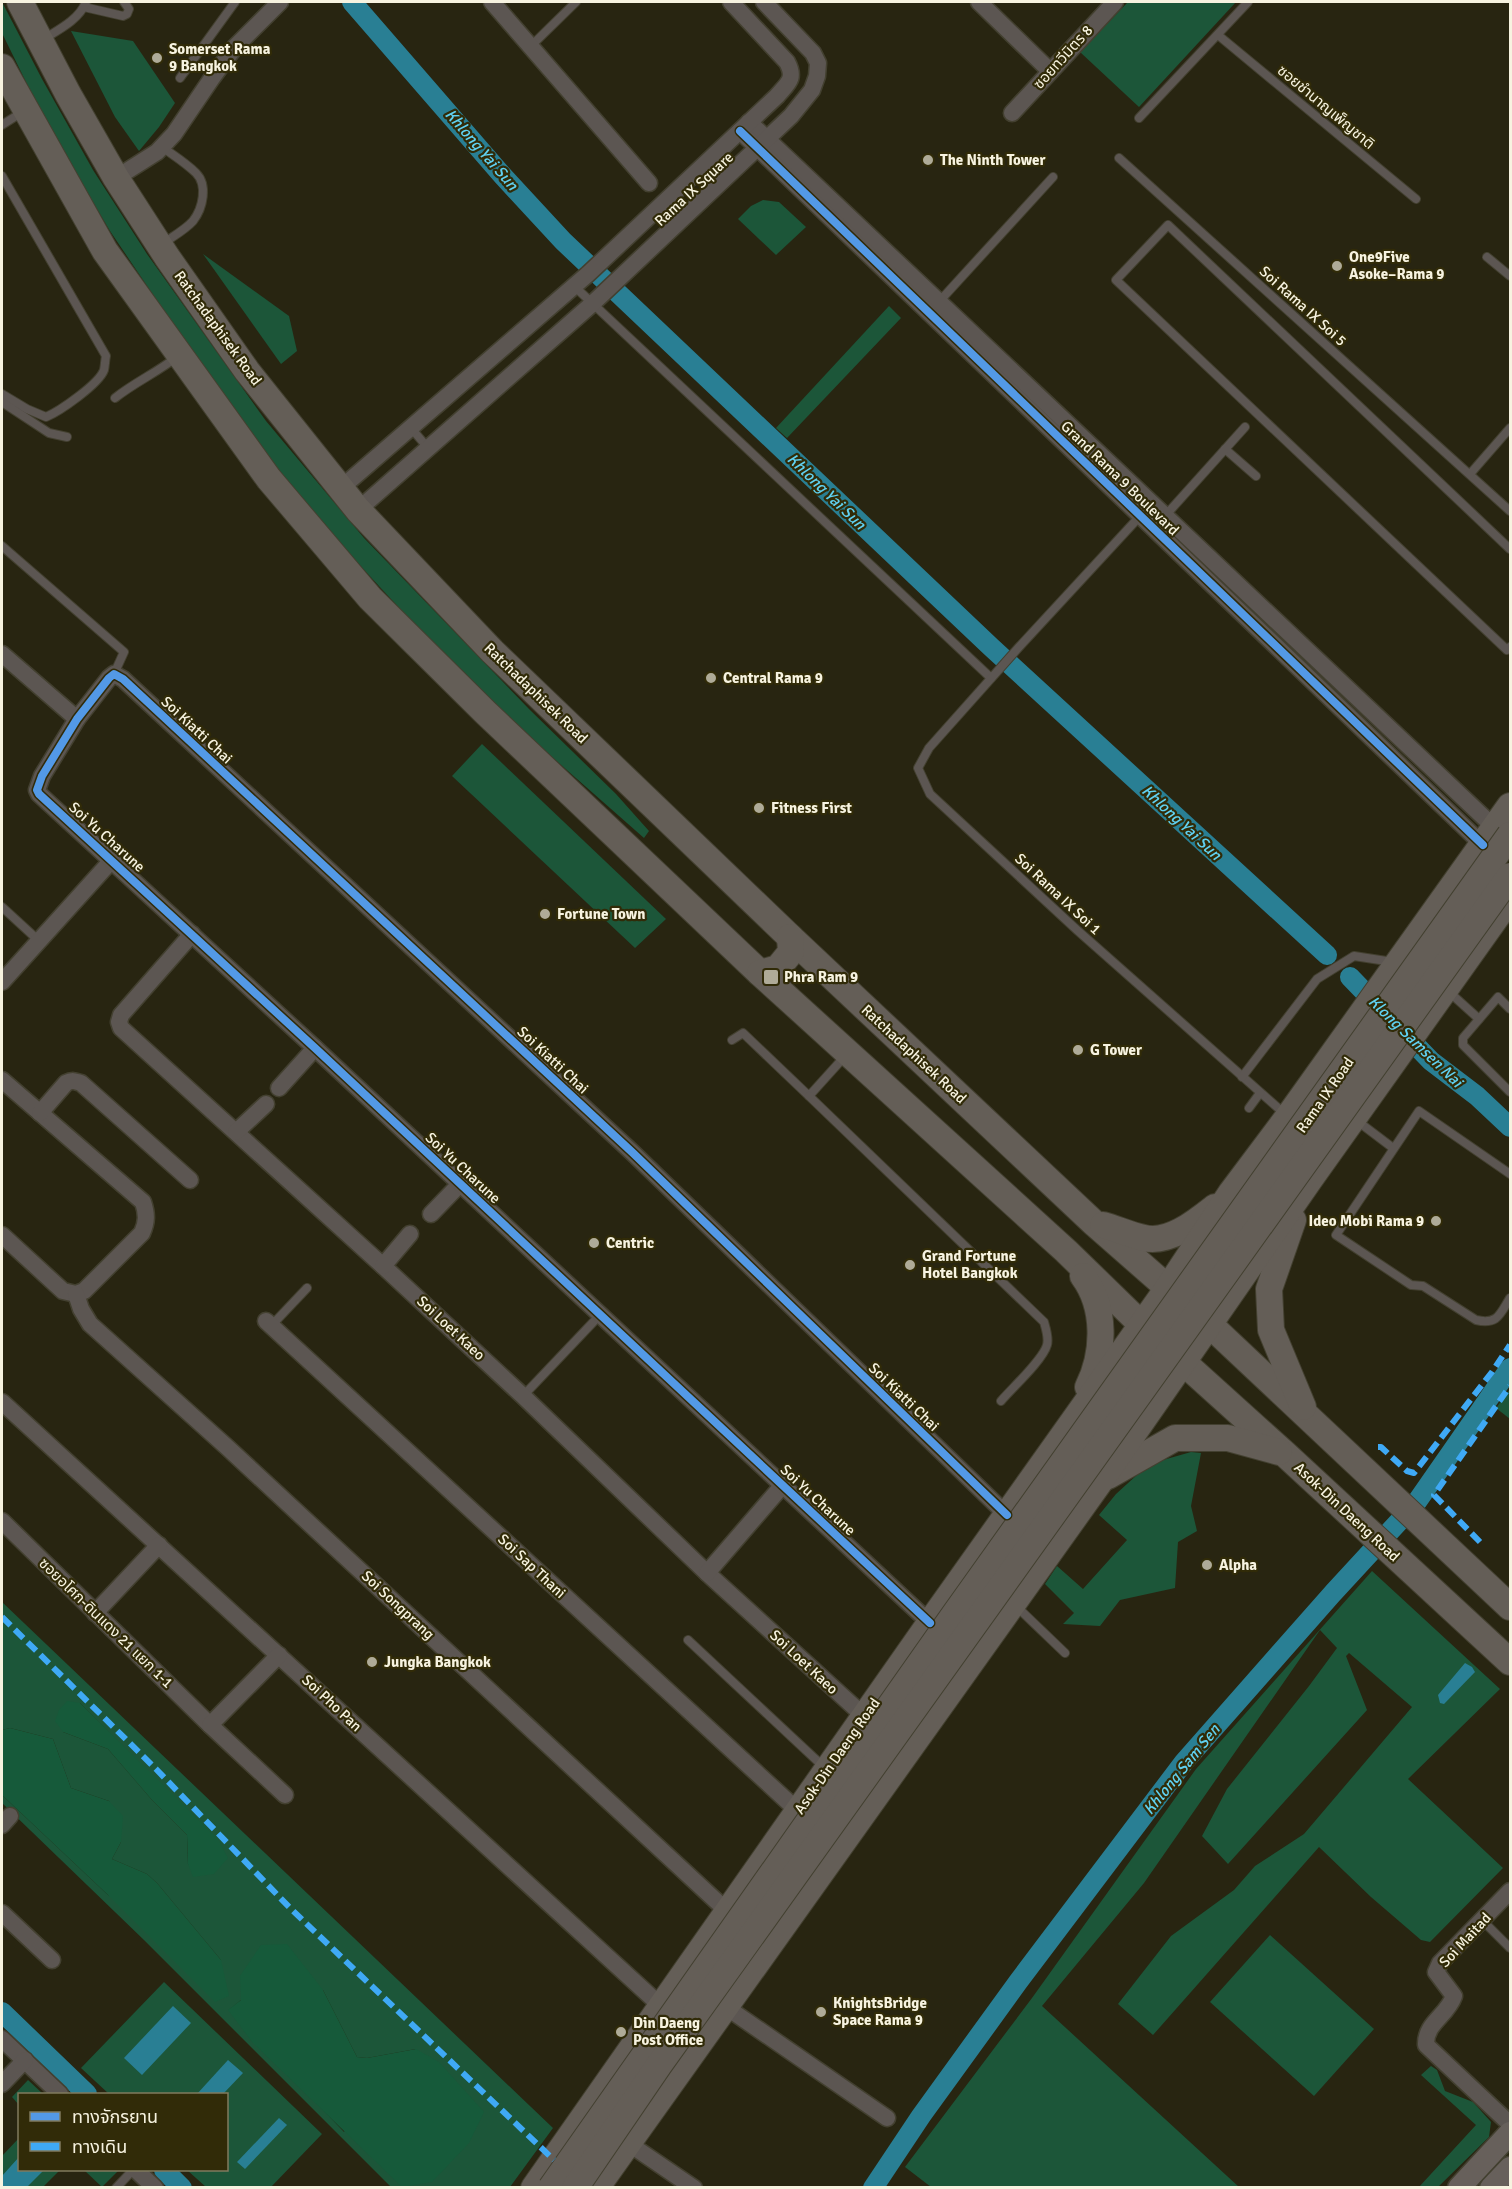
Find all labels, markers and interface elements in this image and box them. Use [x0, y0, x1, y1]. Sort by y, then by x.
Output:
street label: ซอยทวีมิตร 8 [1030, 21, 1096, 93]
place label: Somerset Rama 9 Bangkok [169, 40, 271, 75]
marker: Somerset Rama 9 Bangkok [150, 51, 164, 65]
street label: ซอยชำนาญเพ็ญชาติ [1274, 61, 1378, 153]
water label: Khlong Yai Sun [440, 105, 523, 195]
street label: Rama IX Square [651, 148, 737, 230]
place label: The Ninth Tower [940, 151, 1046, 169]
marker: The Ninth Tower [921, 153, 935, 167]
place label: One9Five Asoke–Rama 9 [1349, 248, 1444, 283]
marker: One9Five Asoke–Rama 9 [1330, 259, 1344, 273]
street label: Soi Rama IX Soi 5 [1256, 262, 1350, 350]
street label: Ratchadaphisek Road [170, 267, 266, 389]
street label: Grand Rama 9 Boulevard [1057, 417, 1183, 539]
water label: Khlong Yai Sun [783, 449, 871, 535]
street label: Ratchadaphisek Road [480, 639, 592, 747]
place label: Central Rama 9 [723, 669, 823, 687]
marker: Central Rama 9 [704, 671, 718, 685]
street label: Soi Kiatti Chai [158, 692, 236, 768]
water label: Khlong Yai Sun [1137, 781, 1226, 866]
street label: Soi Yu Charune [65, 798, 149, 876]
place label: Fitness First [771, 799, 852, 817]
marker: Fitness First [752, 801, 766, 815]
street label: Soi Rama IX Soi 1 [1011, 850, 1105, 938]
place label: Fortune Town [557, 905, 645, 923]
marker: Fortune Town [538, 907, 552, 921]
marker: Phra Ram 9 [762, 968, 780, 986]
place label: Phra Ram 9 [784, 968, 858, 986]
water label: Klong Samsen Nai [1364, 992, 1468, 1093]
street label: Ratchadaphisek Road [858, 1001, 970, 1107]
street label: Soi Kiatti Chai [514, 1022, 592, 1098]
place label: G Tower [1090, 1041, 1142, 1059]
marker: G Tower [1071, 1043, 1085, 1057]
street label: Rama IX Road [1292, 1054, 1358, 1136]
street label: Soi Yu Charune [422, 1129, 504, 1207]
place label: Ideo Mobi Rama 9 [1308, 1212, 1424, 1230]
marker: Ideo Mobi Rama 9 [1429, 1214, 1443, 1228]
place label: Centric [606, 1234, 654, 1252]
marker: Centric [587, 1236, 601, 1250]
place label: Grand Fortune Hotel Bangkok [922, 1247, 1018, 1282]
marker: Grand Fortune Hotel Bangkok [903, 1258, 917, 1272]
street label: Soi Loet Kaeo [413, 1292, 489, 1364]
street label: Soi Kiatti Chai [865, 1359, 943, 1435]
street label: Asok-Din Daeng Road [1291, 1459, 1403, 1565]
street label: Soi Yu Charune [777, 1461, 859, 1539]
street label: Soi Sap Thani [494, 1530, 570, 1602]
street label: ซอยอโศก-ดินแดง 21 แยก 1-1 [35, 1554, 177, 1692]
place label: Alpha [1219, 1556, 1257, 1574]
marker: Alpha [1200, 1558, 1214, 1572]
street label: Soi Songprang [358, 1567, 438, 1643]
street label: Soi Loet Kaeo [766, 1626, 842, 1698]
place label: Jungka Bangkok [384, 1653, 491, 1671]
marker: Jungka Bangkok [365, 1655, 379, 1669]
street label: Soi Pho Pan [298, 1671, 366, 1735]
street label: Asok-Din Daeng Road [790, 1695, 884, 1817]
water label: Khlong Sam Sen [1139, 1719, 1225, 1819]
street label: Soi Maitad [1435, 1909, 1495, 1971]
place label: KnightsBridge Space Rama 9 [833, 1994, 927, 2029]
marker: KnightsBridge Space Rama 9 [814, 2005, 828, 2019]
place label: Din Daeng Post Office [633, 2014, 703, 2049]
marker: Din Daeng Post Office [614, 2025, 628, 2039]
legend [18, 2093, 228, 2171]
text: ทางจักรยาน [72, 2106, 158, 2128]
text: ทางเดิน [72, 2136, 127, 2158]

